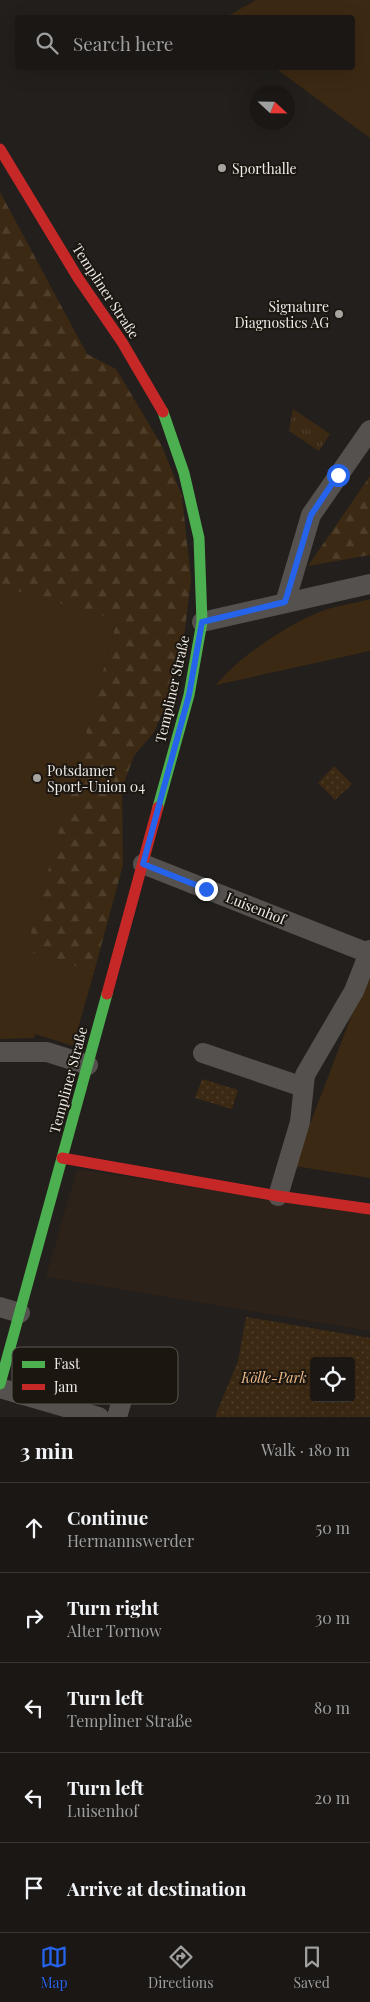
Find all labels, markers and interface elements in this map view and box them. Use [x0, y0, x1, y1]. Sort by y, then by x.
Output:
search box [15, 15, 355, 70]
icon: search [33, 29, 61, 57]
text: Search here [73, 30, 173, 56]
north arrow [250, 85, 295, 130]
place label: Sporthalle [232, 159, 297, 178]
marker: Sporthalle [216, 162, 228, 174]
street label: Templiner Straße [68, 240, 144, 342]
place label: Signature Diagnostics AG [234, 297, 329, 332]
marker: Signature Diagnostics AG [333, 308, 345, 320]
route start [327, 464, 350, 487]
street label: Templiner Straße [150, 633, 194, 745]
place label: Potsdamer Sport-Union 04 [47, 761, 145, 796]
marker: Potsdamer Sport-Union 04 [31, 772, 43, 784]
route end [195, 878, 218, 901]
street label: Luisenhof [223, 887, 290, 929]
street label: Templiner Straße [45, 1025, 91, 1135]
legend [12, 1347, 178, 1404]
text: Fast [54, 1354, 81, 1373]
map controls [310, 1357, 355, 1402]
button: locate [310, 1357, 355, 1402]
park label: Kölle-Park [240, 1368, 307, 1387]
text: Jam [53, 1377, 78, 1396]
text: 3 min [20, 1436, 74, 1464]
text: Walk · 180 m [261, 1439, 350, 1460]
text: Continue [67, 1504, 148, 1530]
icon: ahead [20, 1514, 48, 1542]
text: 50 m [316, 1517, 350, 1538]
text: Hermannswerder [67, 1530, 194, 1551]
text: Turn right [67, 1594, 159, 1620]
icon: right [20, 1604, 48, 1632]
text: 30 m [315, 1607, 350, 1628]
text: Alter Tornow [67, 1620, 161, 1641]
text: Turn left [67, 1684, 144, 1710]
icon: left [20, 1694, 48, 1722]
text: 80 m [314, 1697, 350, 1718]
text: Templiner Straße [67, 1710, 192, 1731]
text: Turn left [67, 1774, 144, 1800]
icon: left [20, 1784, 48, 1812]
text: 20 m [315, 1787, 350, 1808]
text: Luisenhof [67, 1800, 139, 1821]
icon: arrive [20, 1874, 48, 1902]
text: Arrive at destination [67, 1875, 247, 1901]
tab: Map [40, 1943, 68, 1992]
tab: Directions [148, 1943, 213, 1992]
tab: Saved [294, 1943, 330, 1992]

